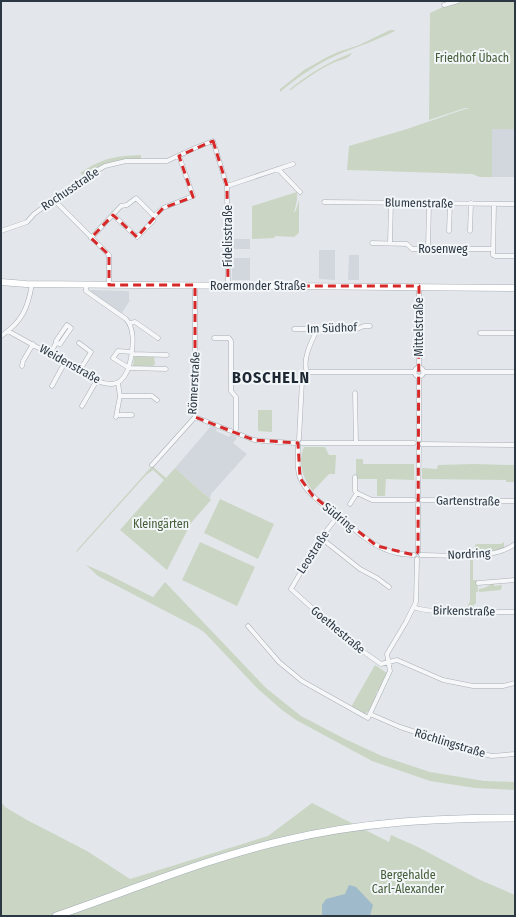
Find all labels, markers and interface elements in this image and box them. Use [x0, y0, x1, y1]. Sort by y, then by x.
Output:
park label: Friedhof Übach [435, 49, 509, 65]
street label: Rochusstraße [39, 165, 102, 213]
street label: Blumenstraße [385, 195, 453, 211]
street label: Fidelisstraße [221, 205, 235, 267]
street label: Rosenweg [418, 242, 468, 256]
street label: Roermonder Straße [210, 279, 306, 293]
street label: Mittelstraße [412, 297, 426, 357]
street label: Im Südhof [307, 320, 359, 336]
street label: Weidenstraße [37, 341, 103, 387]
street label: Römerstraße [185, 351, 203, 415]
district label: BOSCHELN [232, 368, 310, 387]
street label: Gartenstraße [436, 493, 500, 509]
street label: Südring [320, 500, 358, 535]
park label: Kleingärten [133, 517, 189, 531]
street label: Leostraße [294, 528, 332, 576]
street label: Nordring [447, 546, 491, 562]
street label: Goethestraße [308, 603, 368, 657]
street label: Birkenstraße [433, 603, 495, 619]
street label: Röchlingstraße [413, 726, 487, 760]
park label: Bergehalde Carl-Alexander [372, 868, 445, 896]

